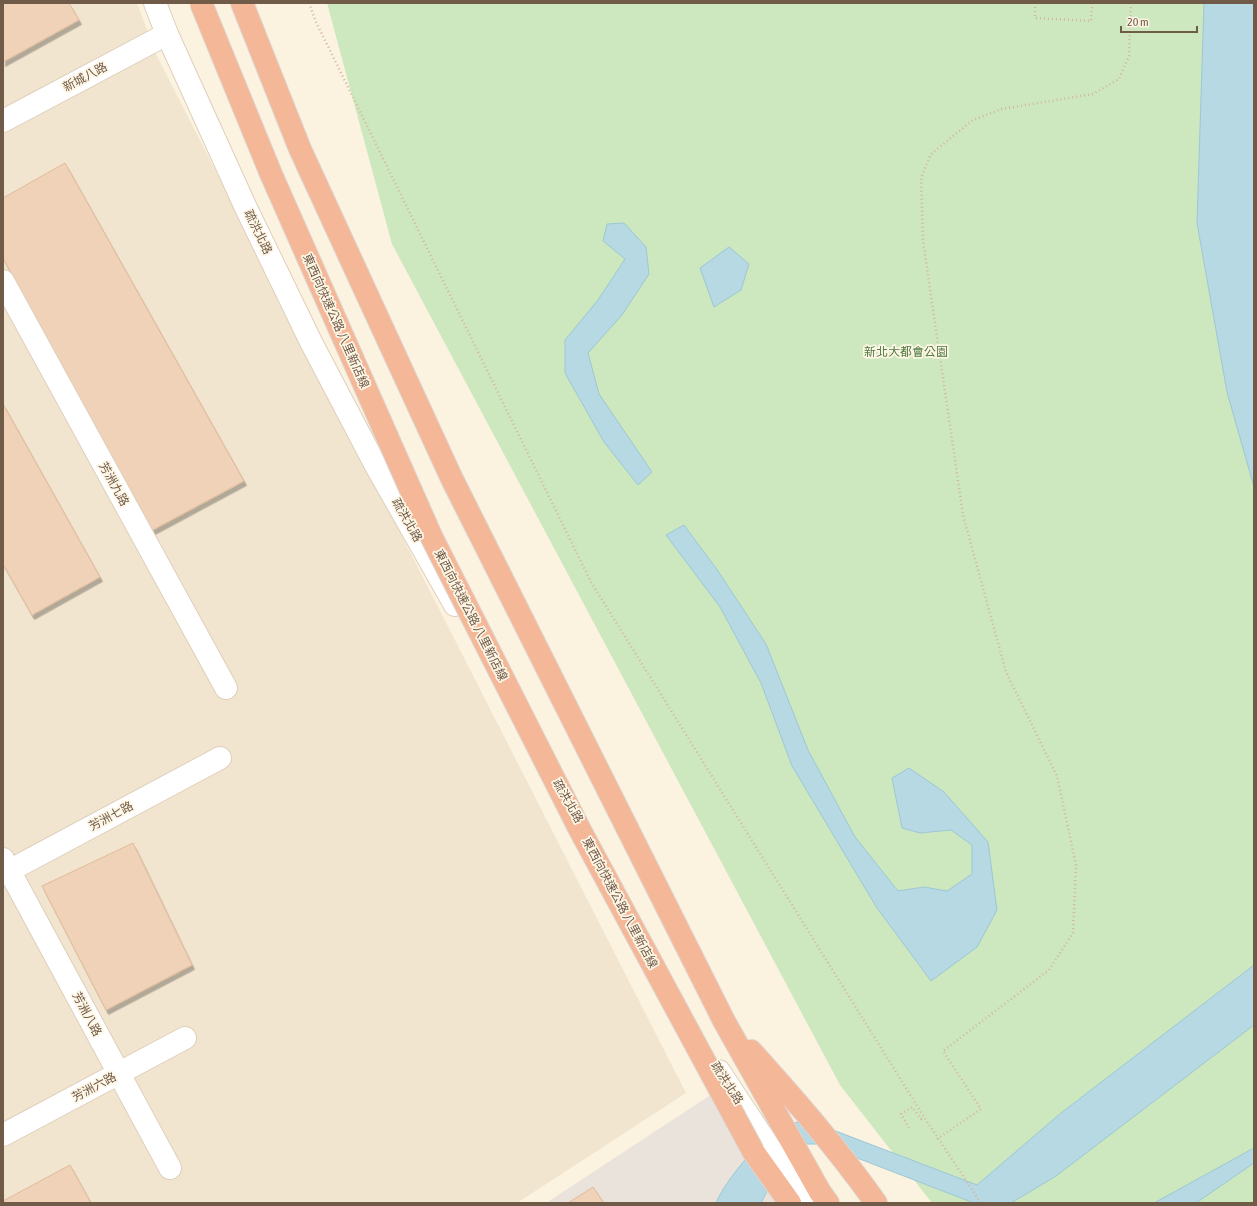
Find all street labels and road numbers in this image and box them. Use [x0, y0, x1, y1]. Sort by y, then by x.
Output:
street label: 新城八路 [61, 60, 109, 94]
street label: 疏洪北路 [241, 207, 275, 257]
street label: 東西向快速公路 八里新店線 [300, 252, 372, 390]
street label: 芳洲九路 [96, 460, 132, 508]
street label: 疏洪北路 [389, 496, 425, 544]
street label: 東西向快速公路 八里新店線 [432, 547, 510, 683]
street label: 疏洪北路 [550, 777, 586, 825]
street label: 芳洲七路 [87, 799, 135, 833]
street label: 東西向快速公路 八里新店線 [580, 835, 660, 971]
street label: 芳洲八路 [70, 990, 104, 1038]
street label: 疏洪北路 [708, 1059, 746, 1107]
street label: 芳洲六路 [70, 1070, 118, 1104]

